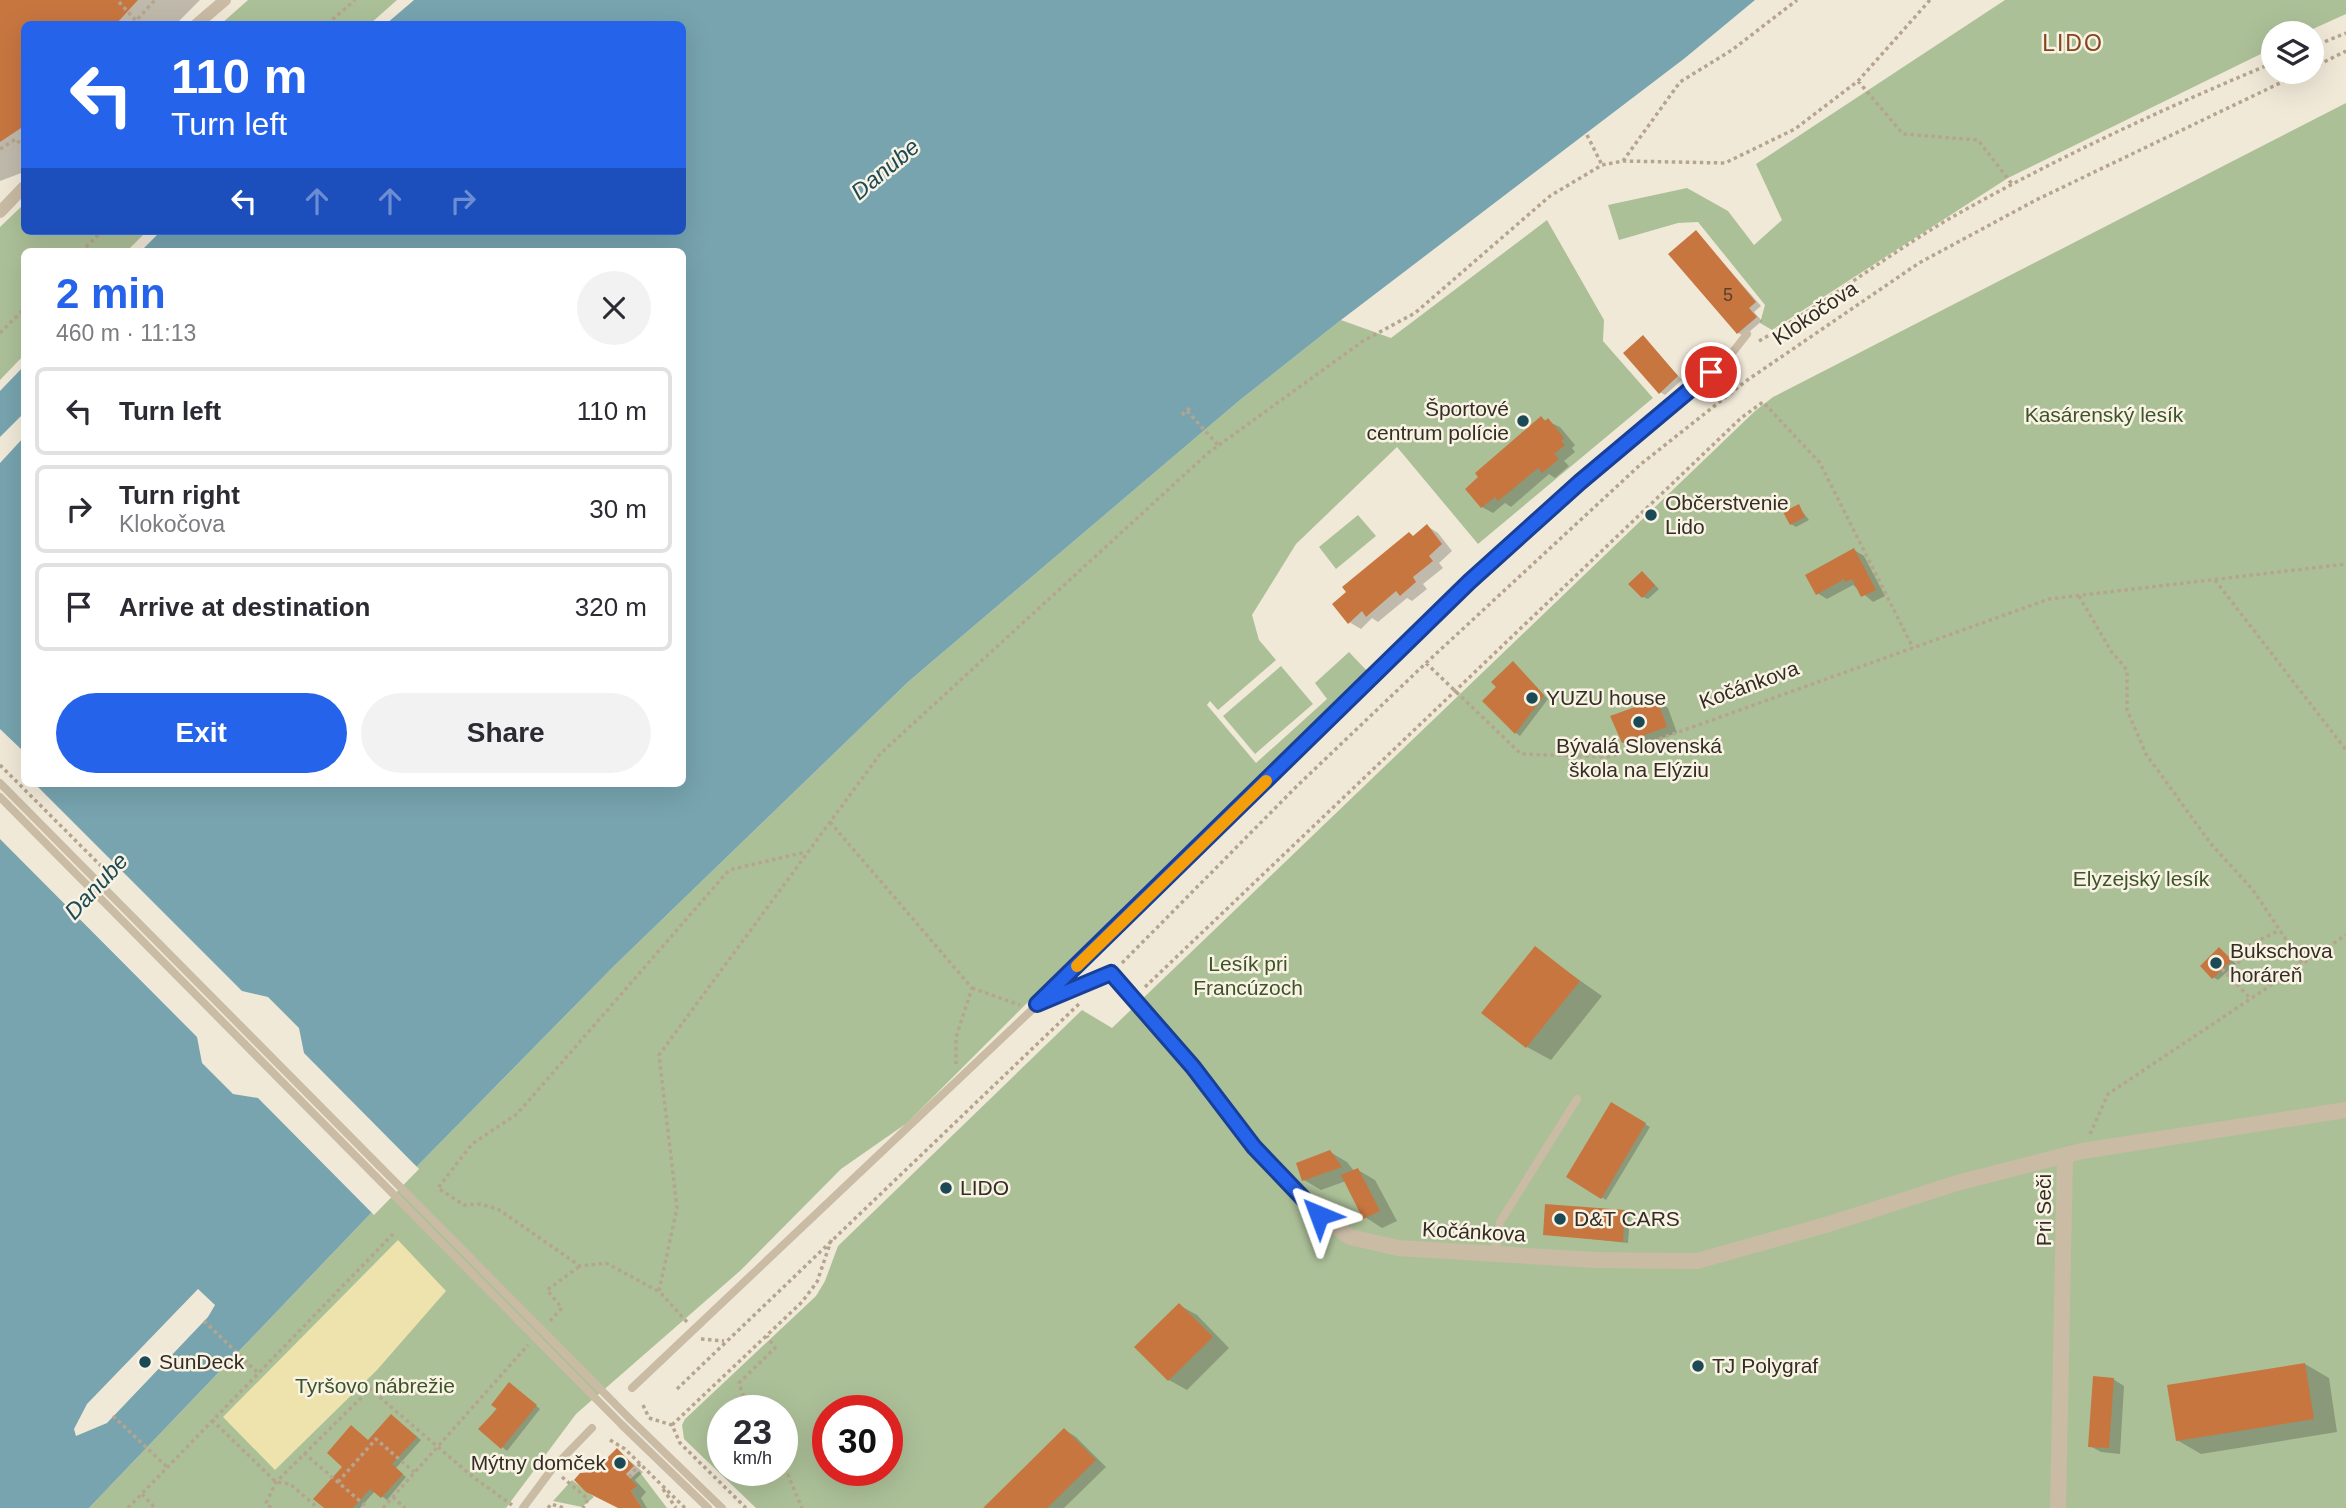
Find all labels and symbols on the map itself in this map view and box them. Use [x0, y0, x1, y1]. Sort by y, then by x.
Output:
district label: LIDO [2042, 30, 2104, 56]
water label: Danube [846, 133, 924, 205]
street label: Klokočova [1768, 276, 1862, 349]
house number: 5 [1723, 285, 1733, 305]
pin [1681, 342, 1741, 402]
place label: Športové centrum polície [1367, 397, 1509, 444]
park label: Kasárenský lesík [2025, 403, 2184, 426]
marker: Športové centrum polície [1515, 413, 1531, 429]
place label: Občerstvenie Lido [1665, 491, 1789, 538]
marker: Občerstvenie Lido [1643, 507, 1659, 523]
street label: Kočánkova [1696, 656, 1802, 713]
place label: YUZU house [1546, 686, 1666, 709]
marker: YUZU house [1524, 690, 1540, 706]
marker: Bývalá Slovenská škola na Elýziu [1631, 714, 1647, 730]
place label: Bývalá Slovenská škola na Elýziu [1556, 734, 1722, 781]
water label: Danube [59, 848, 133, 924]
park label: Elyzejský lesík [2073, 867, 2210, 890]
place label: Bukschova horáreň [2230, 939, 2333, 986]
park label: Lesík pri Francúzoch [1193, 952, 1303, 999]
marker: Bukschova horáreň [2208, 955, 2224, 971]
street label: Pri Seči [2032, 1174, 2055, 1246]
place label: LIDO [960, 1176, 1009, 1199]
position arrow [1282, 1178, 1356, 1252]
marker: LIDO [938, 1180, 954, 1196]
place label: D&T CARS [1574, 1207, 1680, 1230]
marker: D&T CARS [1552, 1211, 1568, 1227]
street label: Kočánkova [1422, 1217, 1527, 1246]
place label: SunDeck [159, 1350, 245, 1373]
marker: SunDeck [137, 1354, 153, 1370]
place label: TJ Polygraf [1712, 1354, 1818, 1377]
marker: TJ Polygraf [1690, 1358, 1706, 1374]
park label: Tyršovo nábrežie [295, 1374, 455, 1397]
speed limit sign: 30 [812, 1395, 903, 1486]
place label: Mýtny domček [471, 1451, 606, 1474]
marker: Mýtny domček [612, 1455, 628, 1471]

